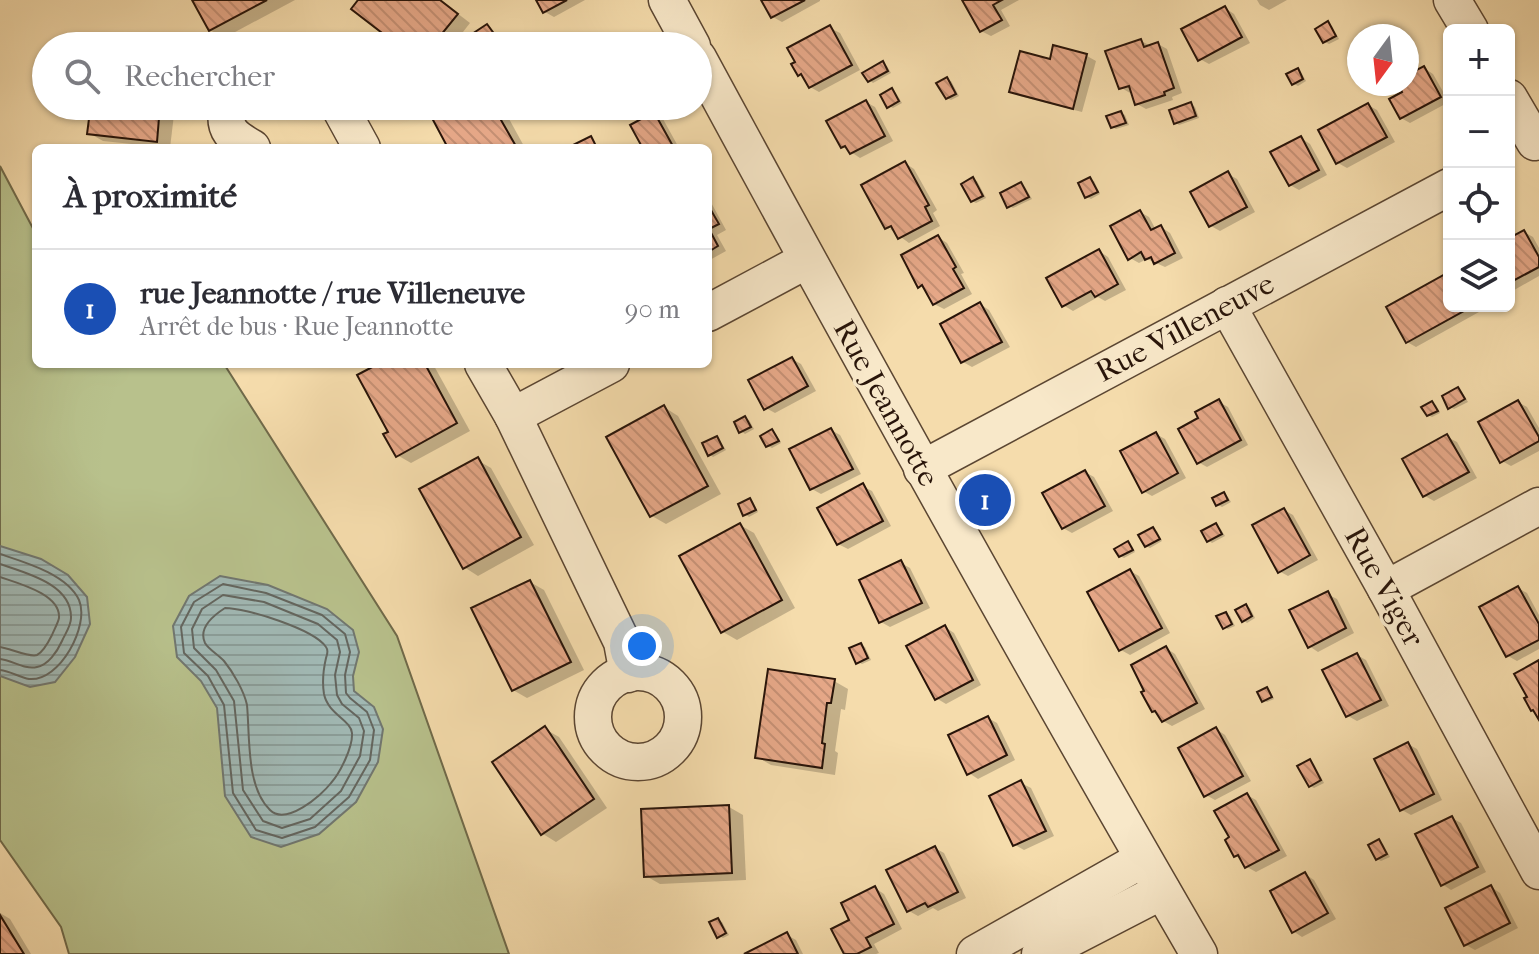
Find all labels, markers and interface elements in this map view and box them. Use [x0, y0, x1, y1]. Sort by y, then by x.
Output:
north arrow [1347, 24, 1419, 96]
map controls [1443, 24, 1515, 312]
button: + [1443, 24, 1515, 96]
search box [32, 32, 712, 120]
icon: search [60, 54, 104, 98]
text: Rechercher [124, 59, 275, 94]
button: − [1443, 96, 1515, 168]
button: locate [1443, 168, 1515, 240]
text: À proximité [64, 176, 237, 216]
button: layers [1443, 240, 1515, 312]
street label: Rue Villeneuve [1090, 266, 1280, 390]
text: rue Jeannotte / rue Villeneuve [140, 276, 525, 311]
text: 1 [85, 294, 95, 325]
text: 90 m [625, 294, 680, 325]
text: Arrêt de bus · Rue Jeannotte [140, 311, 453, 342]
street label: Rue Jeannotte [826, 314, 946, 492]
pin: 1 [959, 470, 1011, 530]
street label: Rue Viger [1337, 521, 1431, 653]
your location [622, 626, 662, 666]

